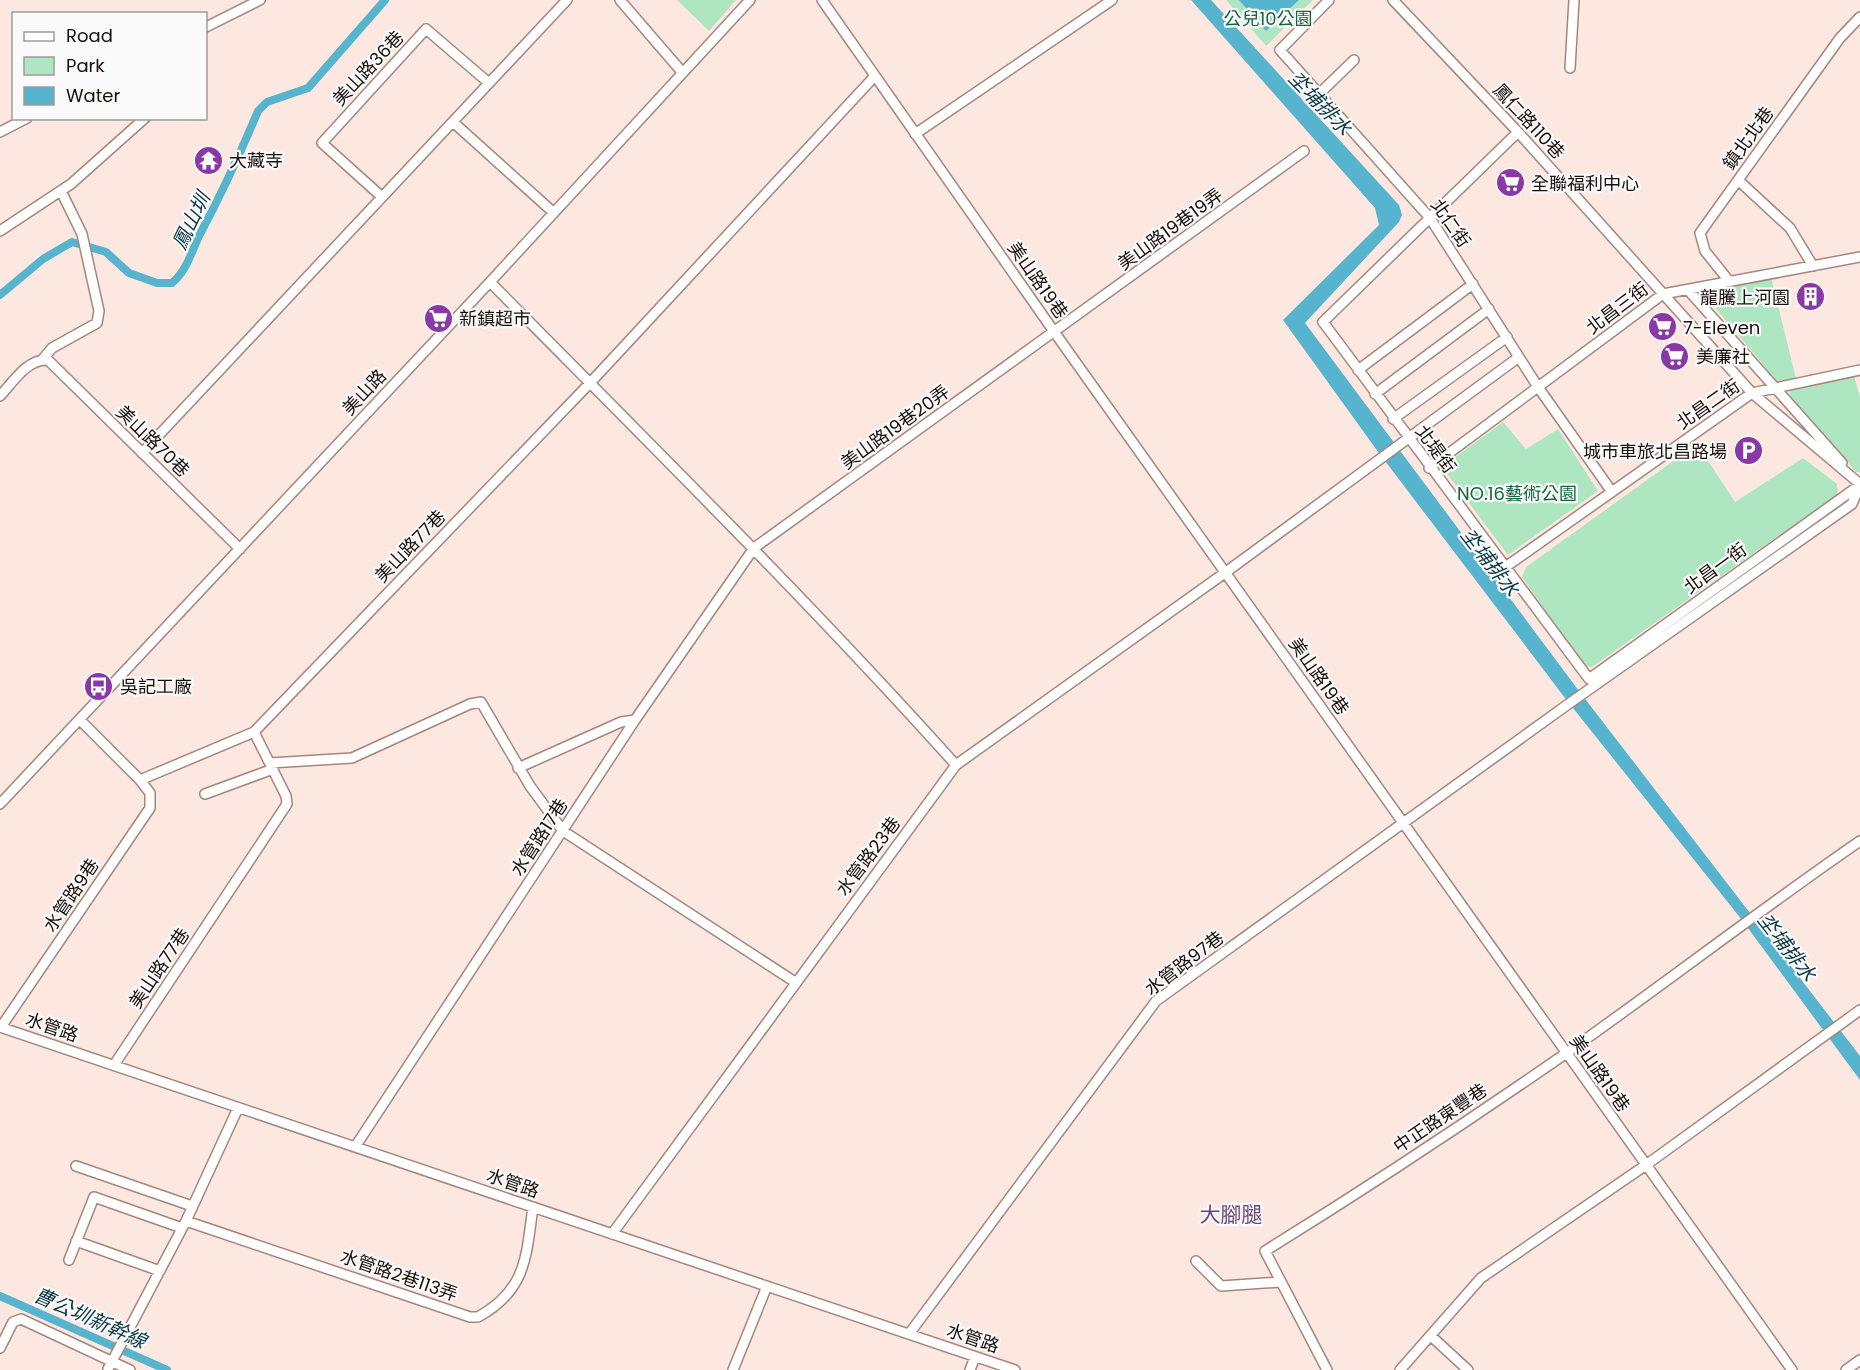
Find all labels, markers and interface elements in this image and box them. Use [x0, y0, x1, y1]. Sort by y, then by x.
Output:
park label: 公兒10公園 [1223, 6, 1313, 31]
legend [12, 12, 207, 120]
text: Road [66, 23, 113, 48]
street label: 美山路36巷 [327, 25, 409, 111]
text: Park [66, 53, 105, 78]
water label: 坔埔排水 [1282, 65, 1359, 142]
street label: 鳳仁路110巷 [1488, 78, 1570, 164]
text: Water [66, 83, 120, 108]
street label: 鎮北北巷 [1717, 102, 1779, 174]
temple icon: 大藏寺 [192, 144, 224, 176]
place label: 大藏寺 [229, 148, 283, 173]
supermarket icon: 全聯福利中心 [1494, 167, 1526, 199]
place label: 全聯福利中心 [1531, 171, 1639, 196]
street label: 美山路19巷19弄 [1112, 182, 1228, 276]
water label: 鳳山圳 [165, 185, 218, 254]
street label: 北仁街 [1425, 194, 1477, 252]
street label: 美山路19巷 [1002, 236, 1074, 324]
street label: 北昌三街 [1581, 276, 1653, 340]
building icon: 龍騰上河園 [1795, 281, 1827, 313]
place label: 龍騰上河園 [1700, 285, 1790, 310]
supermarket icon: 新鎮超市 [422, 302, 454, 334]
place label: 新鎮超市 [459, 306, 531, 331]
supermarket icon: 7-Eleven [1646, 311, 1678, 343]
place label: 7-Eleven [1683, 315, 1760, 340]
supermarket icon: 美廉社 [1659, 340, 1691, 372]
place label: 美廉社 [1696, 344, 1750, 369]
street label: 美山路 [336, 364, 392, 420]
street label: 北昌二街 [1671, 373, 1745, 435]
street label: 美山路19巷20弄 [836, 379, 954, 475]
street label: 美山路70巷 [111, 400, 195, 482]
street label: 北堤街 [1410, 420, 1462, 478]
parking icon: 城市車旅北昌路場 [1732, 435, 1764, 467]
place label: 城市車旅北昌路場 [1583, 439, 1727, 464]
park label: NO.16藝術公園 [1457, 481, 1577, 506]
street label: 美山路77巷 [369, 504, 451, 588]
water label: 坔埔排水 [1454, 522, 1526, 603]
street label: 北昌一街 [1679, 537, 1751, 599]
street label: 美山路19巷 [1283, 632, 1355, 720]
bus stop icon: 吳記工廠 [83, 670, 115, 702]
place label: 吳記工廠 [120, 674, 192, 699]
street label: 水管路17巷 [505, 793, 573, 881]
street label: 水管路23巷 [830, 811, 906, 901]
street label: 水管路9巷 [37, 853, 105, 937]
water label: 坔埔排水 [1751, 907, 1823, 988]
street label: 美山路77巷 [123, 923, 195, 1013]
street label: 水管路97巷 [1139, 925, 1229, 1001]
street label: 水管路 [22, 1006, 82, 1048]
street label: 美山路19巷 [1564, 1029, 1636, 1117]
street label: 中正路東豐巷 [1388, 1077, 1492, 1159]
street label: 水管路 [483, 1162, 543, 1204]
district label: 大腳腿 [1200, 1200, 1263, 1229]
street label: 水管路2巷113弄 [337, 1243, 461, 1307]
water label: 曹公圳新幹線 [29, 1281, 152, 1356]
street label: 水管路 [943, 1317, 1003, 1359]

